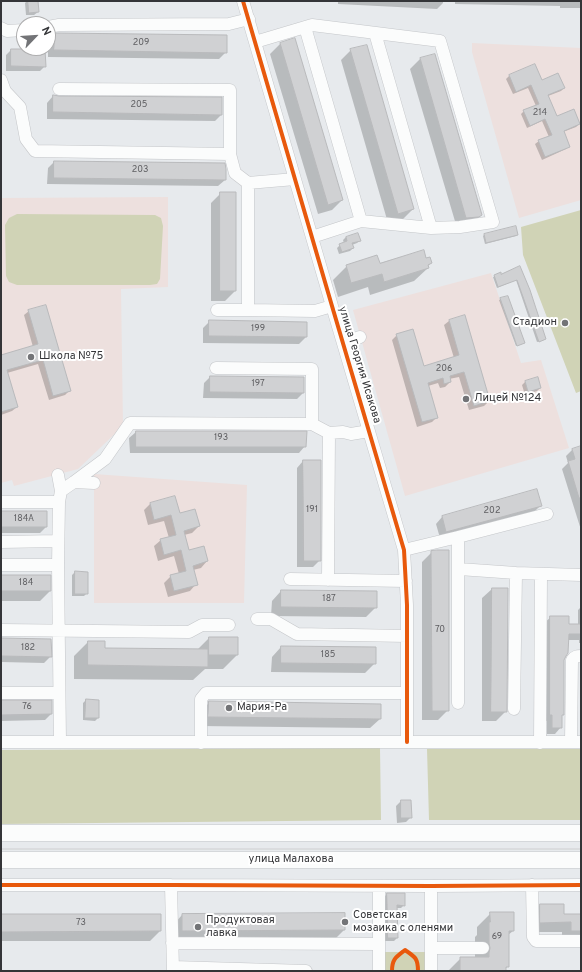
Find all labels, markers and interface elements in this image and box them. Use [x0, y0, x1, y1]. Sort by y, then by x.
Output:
north arrow [16, 16, 56, 56]
text: N [38, 25, 54, 38]
house number: 209 [133, 38, 149, 48]
house number: 205 [131, 100, 147, 110]
house number: 214 [533, 108, 547, 118]
house number: 203 [132, 165, 148, 175]
street label: улица Георгия Исакова [335, 305, 383, 425]
place label: Стадион [512, 316, 557, 330]
marker: Стадион [560, 318, 570, 328]
house number: 199 [251, 324, 265, 334]
place label: Школа №75 [39, 350, 103, 364]
marker: Школа №75 [26, 352, 36, 362]
house number: 206 [436, 364, 452, 374]
house number: 197 [251, 379, 265, 389]
place label: Лицей №124 [474, 392, 541, 406]
marker: Лицей №124 [461, 394, 471, 404]
house number: 193 [214, 433, 228, 443]
house number: 191 [306, 505, 318, 515]
house number: 202 [484, 506, 500, 516]
house number: 184А [14, 514, 34, 524]
house number: 184 [19, 578, 33, 588]
house number: 187 [322, 594, 336, 604]
house number: 70 [435, 625, 445, 635]
house number: 182 [21, 643, 35, 653]
house number: 185 [321, 650, 335, 660]
place label: Мария-Ра [237, 701, 287, 715]
house number: 76 [22, 702, 32, 712]
marker: Мария-Ра [224, 703, 234, 713]
street label: улица Малахова [248, 853, 334, 867]
place label: Советская мозаика с оленями [353, 909, 453, 935]
place label: Продуктовая лавка [206, 914, 275, 940]
marker: Советская мозаика с оленями [340, 917, 350, 927]
house number: 73 [76, 918, 86, 928]
marker: Продуктовая лавка [193, 922, 203, 932]
house number: 69 [492, 932, 502, 942]

